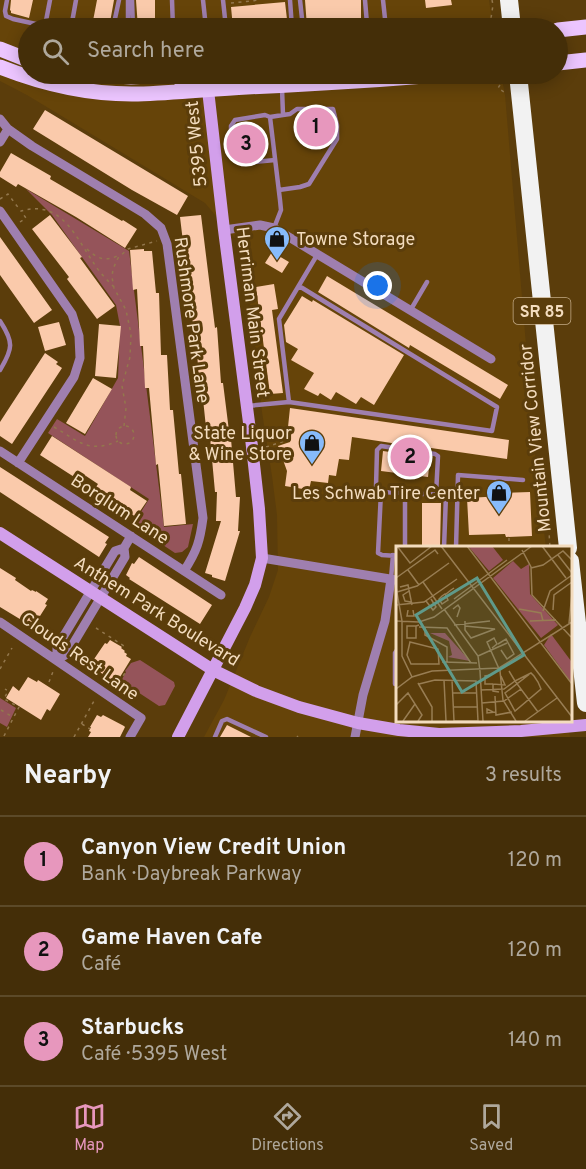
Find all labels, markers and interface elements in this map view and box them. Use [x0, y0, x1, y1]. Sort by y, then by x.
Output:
search box [18, 18, 568, 84]
icon: search [39, 35, 72, 68]
text: Search here [87, 38, 205, 65]
street label: 5395 West [182, 99, 213, 188]
pin: 1 [296, 104, 336, 150]
pin: 3 [226, 122, 266, 166]
shop icon: Towne Storage [262, 224, 292, 262]
street label: Herriman Main Street [230, 225, 273, 399]
place label: Towne Storage [296, 229, 415, 252]
street label: Rushmore Park Lane [167, 236, 214, 405]
your location [363, 271, 392, 300]
road number: SR 85 [514, 298, 570, 324]
street label: Mountain View Corridor [515, 343, 558, 533]
place label: State Liquor & Wine Store [189, 423, 292, 467]
shop icon: State Liquor & Wine Store [297, 428, 327, 466]
pin: 2 [390, 434, 430, 480]
street label: Borglum Lane [66, 470, 173, 551]
shop icon: Les Schwab Tire Center [484, 478, 514, 516]
place label: Les Schwab Tire Center [292, 483, 480, 506]
inset map [396, 546, 571, 722]
street label: Anthem Park Boulevard [69, 552, 243, 673]
street label: Clouds Rest Lane [15, 608, 143, 707]
text: Nearby [24, 760, 112, 793]
text: 3 results [485, 763, 562, 789]
text: Canyon View Credit Union [81, 835, 346, 862]
text: 1 [40, 848, 48, 874]
text: 120 m [508, 848, 562, 874]
text: Bank · Daybreak Parkway [81, 862, 302, 888]
text: Game Haven Cafe [81, 925, 262, 952]
text: 2 [37, 938, 50, 964]
text: 120 m [508, 938, 562, 964]
text: Café [81, 952, 121, 978]
text: Starbucks [81, 1015, 184, 1042]
text: 3 [38, 1028, 50, 1054]
text: 140 m [508, 1028, 562, 1054]
text: Café · 5395 West [81, 1042, 227, 1068]
tab: Map [73, 1100, 106, 1156]
tab: Directions [251, 1100, 324, 1156]
tab: Saved [469, 1100, 513, 1156]

